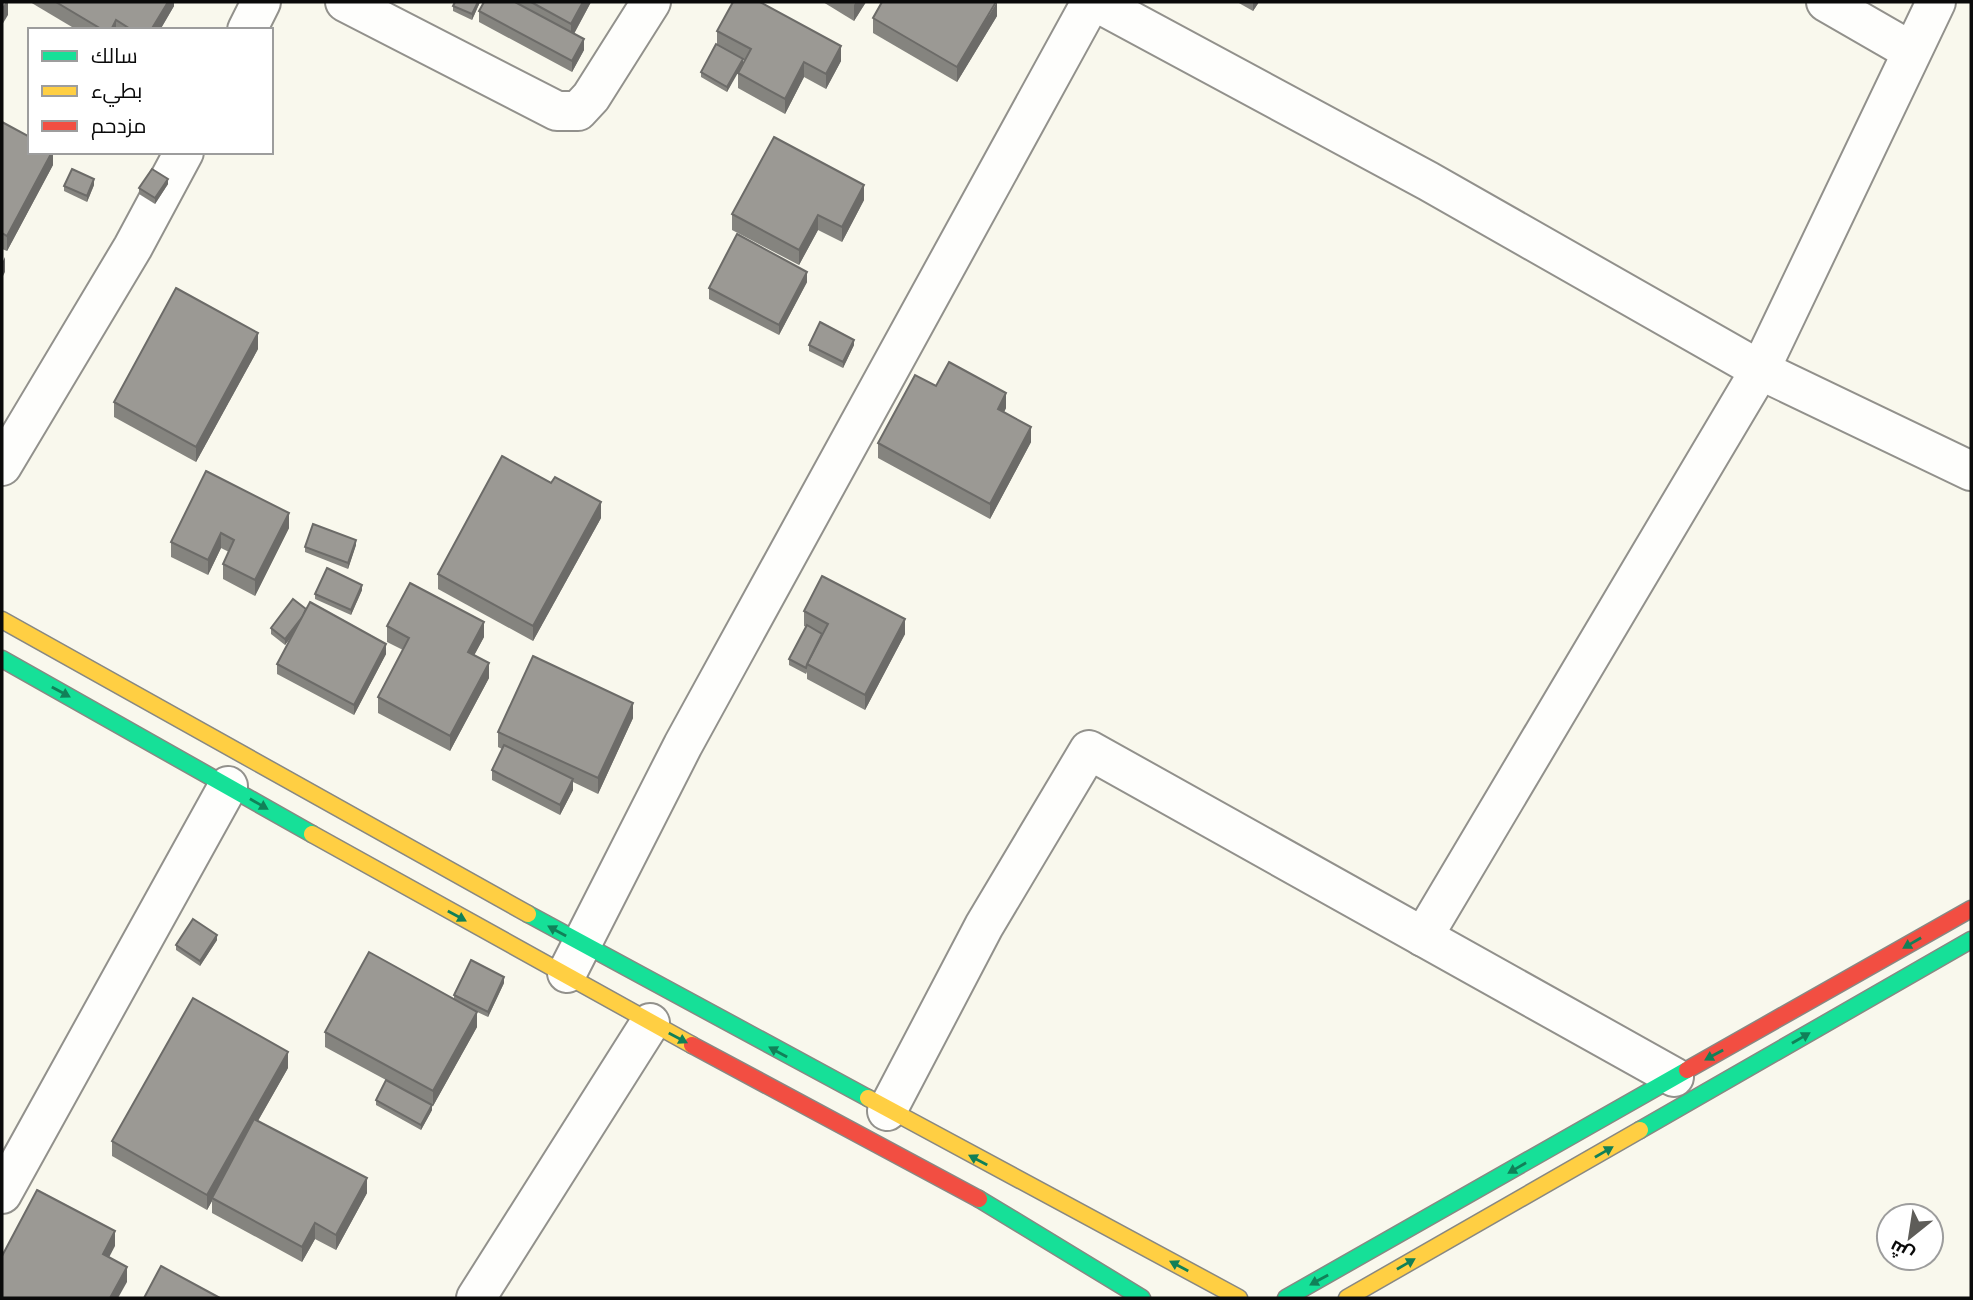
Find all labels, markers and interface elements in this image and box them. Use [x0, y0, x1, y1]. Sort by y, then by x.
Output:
legend [28, 28, 273, 154]
text: سالك [91, 43, 138, 69]
text: بطيء [91, 78, 142, 107]
text: مزدحم [91, 113, 146, 140]
one-way arrow [52, 686, 71, 698]
one-way arrow [250, 798, 269, 810]
one-way arrow [447, 911, 467, 922]
one-way arrow [547, 925, 567, 937]
one-way arrow [1902, 937, 1922, 949]
one-way arrow [668, 1032, 688, 1044]
one-way arrow [1792, 1032, 1811, 1045]
one-way arrow [768, 1046, 788, 1058]
one-way arrow [1704, 1049, 1724, 1061]
one-way arrow [1594, 1146, 1614, 1158]
one-way arrow [968, 1154, 988, 1165]
one-way arrow [1507, 1162, 1526, 1174]
north arrow [1875, 1202, 1945, 1272]
text: ش [1885, 1235, 1918, 1267]
one-way arrow [1397, 1258, 1416, 1271]
one-way arrow [1169, 1261, 1189, 1272]
one-way arrow [1309, 1274, 1328, 1286]

